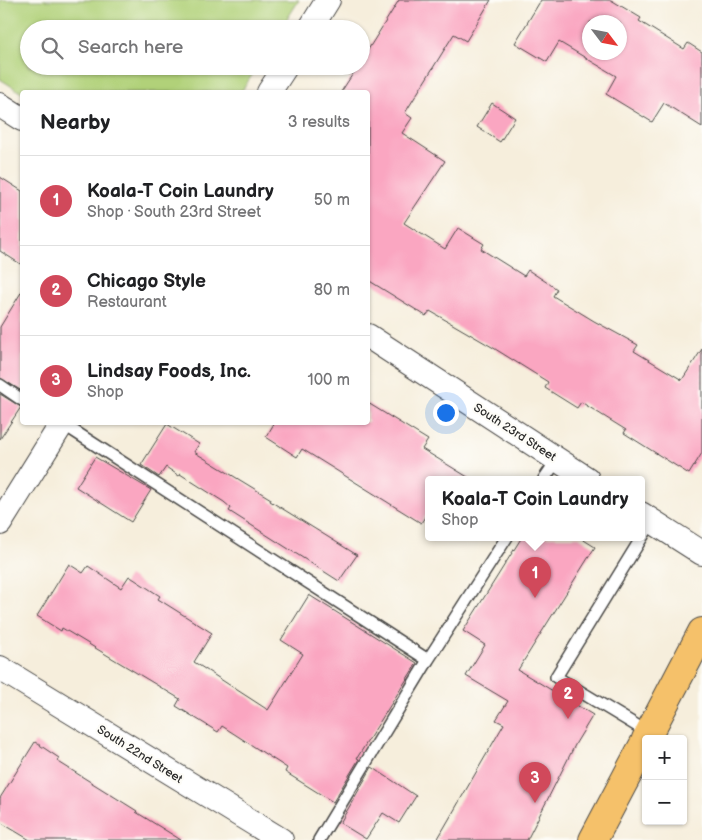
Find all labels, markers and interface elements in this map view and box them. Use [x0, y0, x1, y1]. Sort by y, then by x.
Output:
north arrow [582, 15, 627, 60]
search box [20, 20, 370, 75]
icon: search [38, 34, 66, 62]
text: Search here [78, 36, 183, 59]
text: Nearby [40, 110, 110, 135]
text: 3 results [288, 113, 350, 132]
text: Koala-T Coin Laundry [87, 180, 274, 203]
text: 1 [53, 191, 59, 210]
text: 50 m [314, 191, 350, 210]
text: Shop · South 23rd Street [87, 203, 261, 222]
text: Chicago Style [87, 270, 206, 293]
text: 2 [51, 281, 61, 300]
text: 80 m [314, 281, 350, 300]
text: Restaurant [87, 293, 167, 312]
text: Lindsay Foods, Inc. [87, 360, 251, 383]
text: 3 [51, 371, 61, 390]
text: 100 m [307, 371, 350, 390]
text: Shop [87, 383, 124, 402]
your location [433, 400, 459, 426]
street label: South 23rd Street [471, 400, 559, 465]
popup [425, 476, 645, 541]
text: Koala-T Coin Laundry [442, 488, 628, 511]
text: Shop [442, 511, 479, 530]
pin: 1 [519, 557, 551, 598]
pin: 2 [552, 678, 584, 719]
street label: South 22nd Street [94, 722, 186, 787]
map controls [642, 735, 687, 825]
button: + [642, 735, 687, 780]
pin: 3 [519, 762, 551, 803]
button: − [642, 780, 687, 825]

